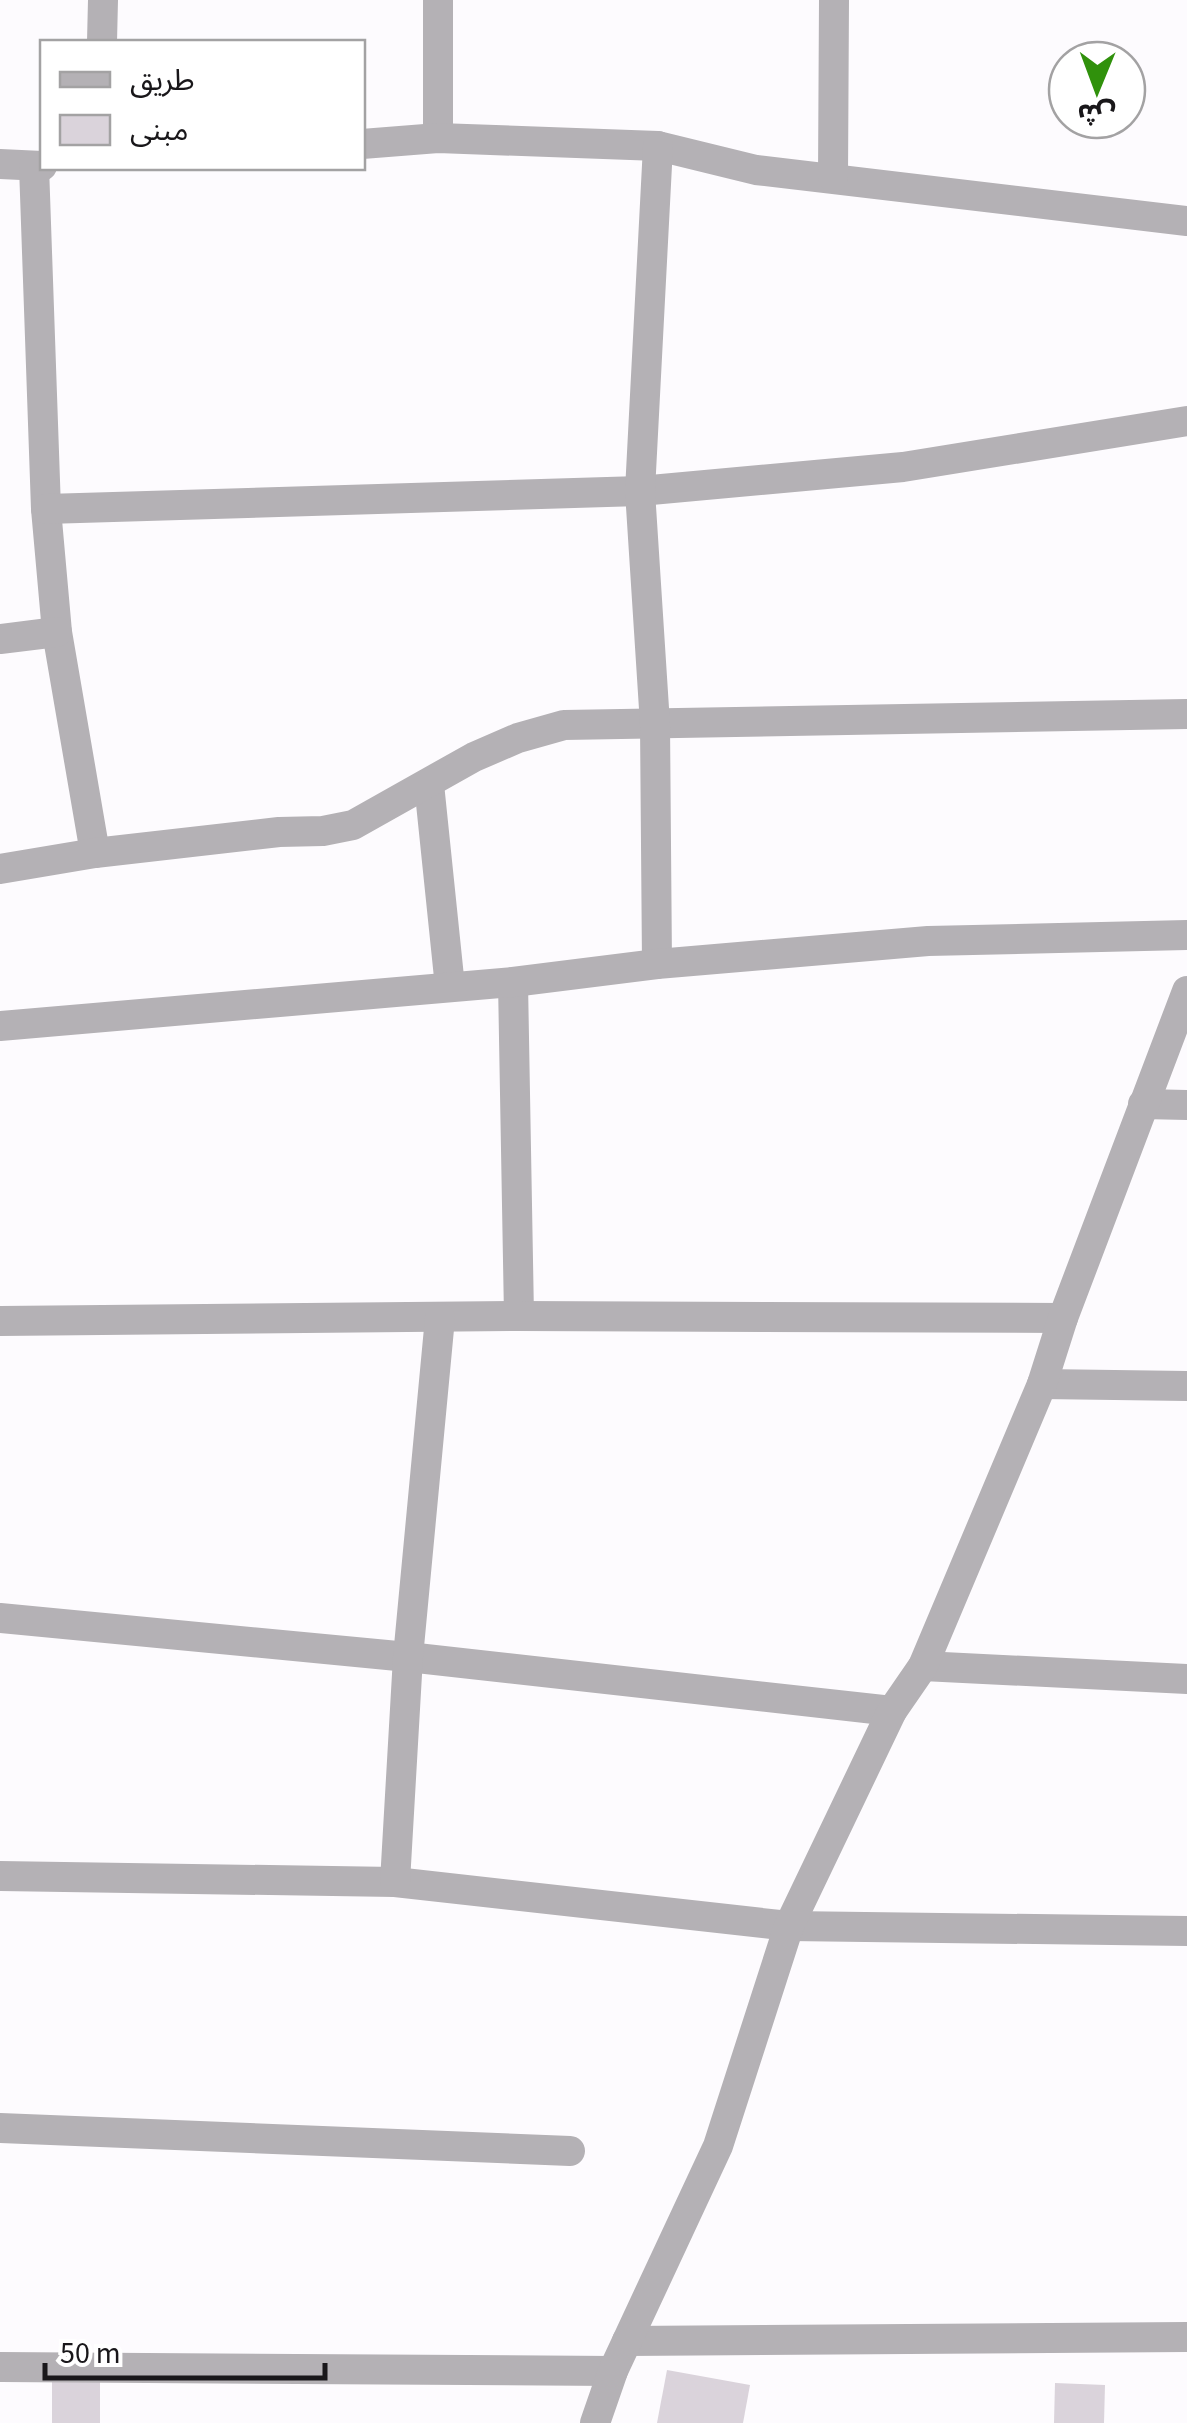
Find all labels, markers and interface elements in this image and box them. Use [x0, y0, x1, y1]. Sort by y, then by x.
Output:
legend [40, 40, 365, 170]
north arrow [1047, 40, 1147, 140]
text: طريق [130, 59, 195, 102]
text: ش [1077, 94, 1116, 134]
text: مبنى [130, 109, 188, 152]
scale bar [45, 2318, 325, 2380]
text: 50 m [60, 2332, 121, 2375]

